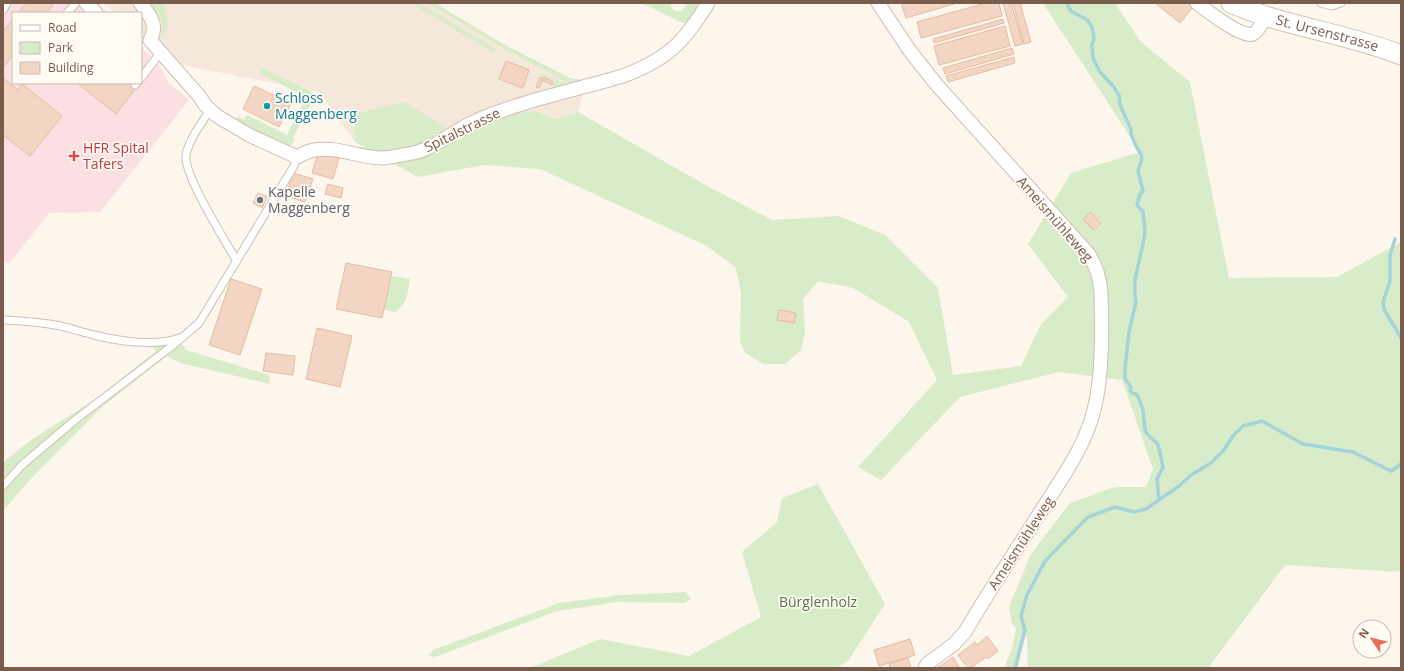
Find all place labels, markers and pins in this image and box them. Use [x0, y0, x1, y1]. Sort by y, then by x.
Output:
place label: Schloss Maggenberg [275, 88, 357, 123]
marker: Schloss Maggenberg [262, 101, 272, 111]
place label: HFR Spital Tafers [83, 138, 149, 173]
marker: HFR Spital Tafers [68, 150, 80, 162]
place label: Kapelle Maggenberg [268, 182, 350, 217]
marker: Kapelle Maggenberg [255, 195, 265, 205]

